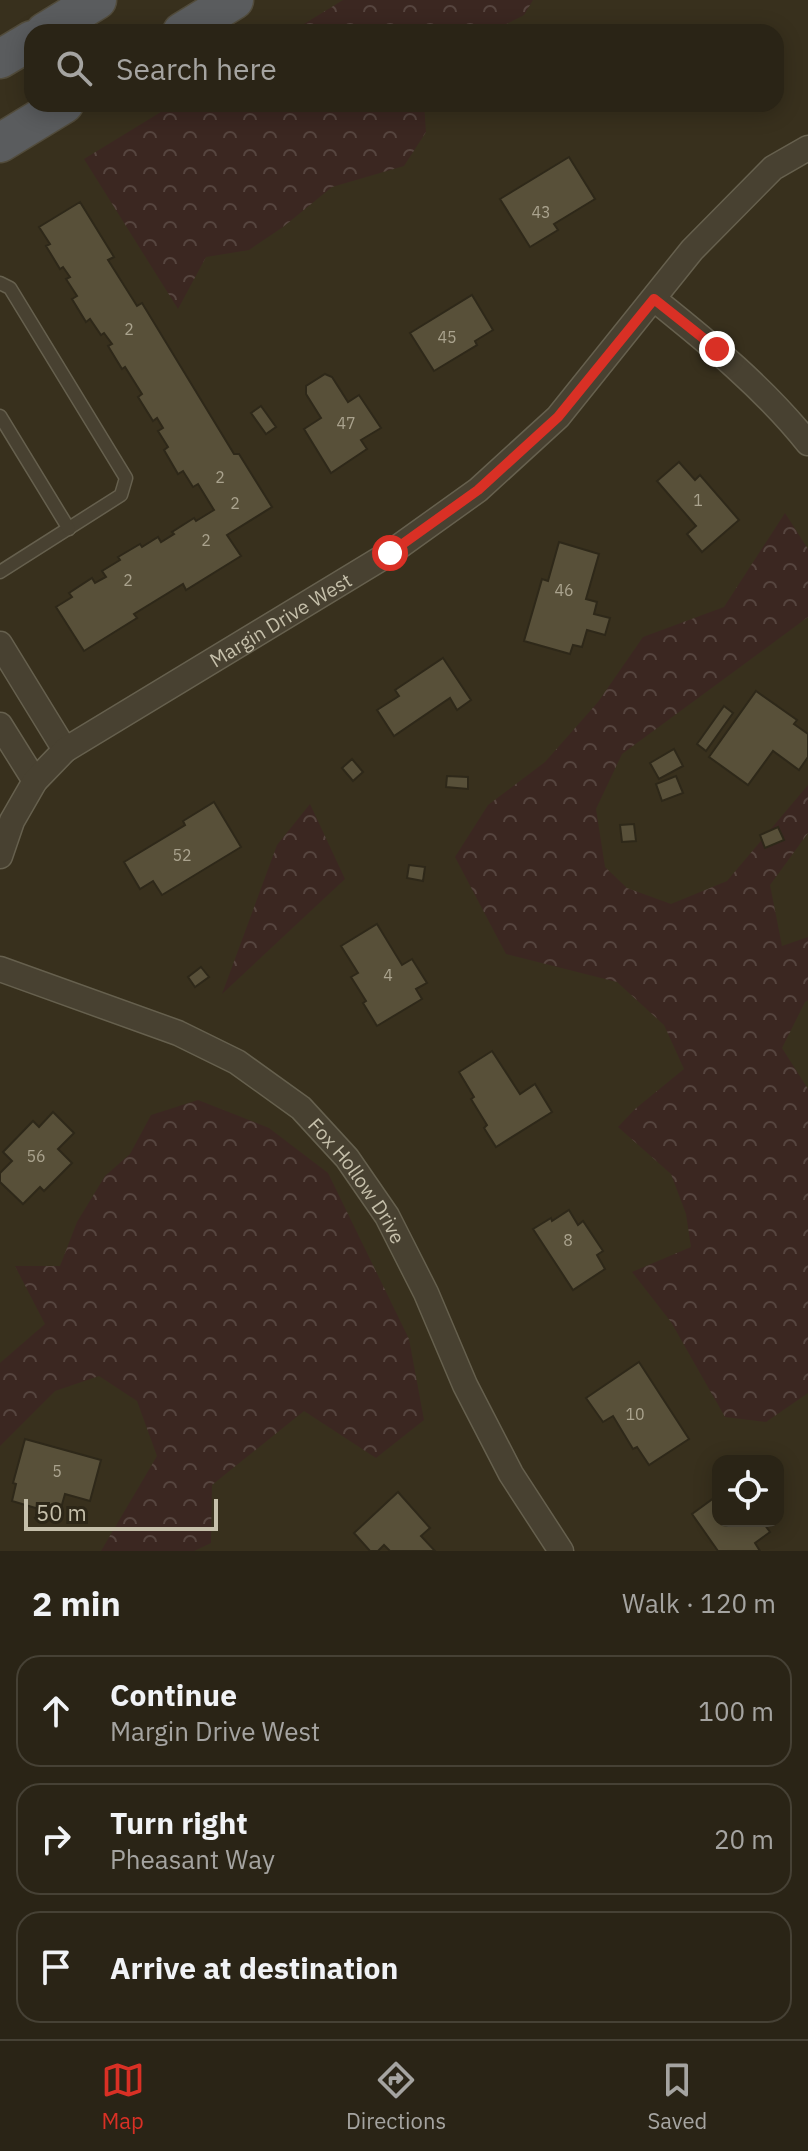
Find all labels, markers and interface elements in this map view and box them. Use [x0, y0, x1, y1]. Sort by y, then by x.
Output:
search box [24, 24, 784, 112]
icon: search [52, 46, 96, 90]
text: Search here [116, 49, 277, 88]
house number: 43 [531, 202, 551, 222]
house number: 2 [124, 319, 134, 339]
house number: 45 [437, 327, 457, 347]
route end [699, 331, 735, 367]
house number: 47 [336, 413, 356, 433]
house number: 2 [215, 467, 225, 487]
house number: 1 [693, 490, 703, 510]
house number: 2 [230, 493, 240, 513]
house number: 2 [201, 530, 211, 550]
route start [372, 535, 408, 571]
street label: Margin Drive West [204, 566, 356, 673]
house number: 2 [123, 570, 133, 590]
house number: 46 [554, 580, 574, 600]
house number: 52 [172, 845, 192, 865]
house number: 4 [383, 965, 393, 985]
street label: Fox Hollow Drive [303, 1111, 412, 1248]
house number: 56 [26, 1146, 46, 1166]
house number: 8 [563, 1230, 573, 1250]
house number: 10 [625, 1404, 645, 1424]
map controls [712, 1455, 784, 1527]
button: locate [712, 1455, 784, 1527]
house number: 5 [52, 1461, 62, 1481]
scale bar [24, 1495, 218, 1531]
text: 50 m [36, 1498, 87, 1527]
text: 2 min [32, 1581, 121, 1625]
text: Walk · 120 m [622, 1586, 776, 1620]
text: Continue [110, 1675, 237, 1714]
icon: ahead [34, 1689, 78, 1733]
text: 100 m [698, 1694, 774, 1728]
text: Margin Drive West [110, 1714, 320, 1748]
text: Turn right [110, 1803, 248, 1842]
icon: right [34, 1817, 78, 1861]
text: 20 m [714, 1822, 774, 1856]
text: Pheasant Way [110, 1842, 275, 1876]
icon: arrive [34, 1945, 78, 1989]
text: Arrive at destination [110, 1948, 398, 1987]
tab: Map [101, 2058, 145, 2135]
tab: Directions [346, 2058, 446, 2135]
tab: Saved [647, 2058, 707, 2135]

